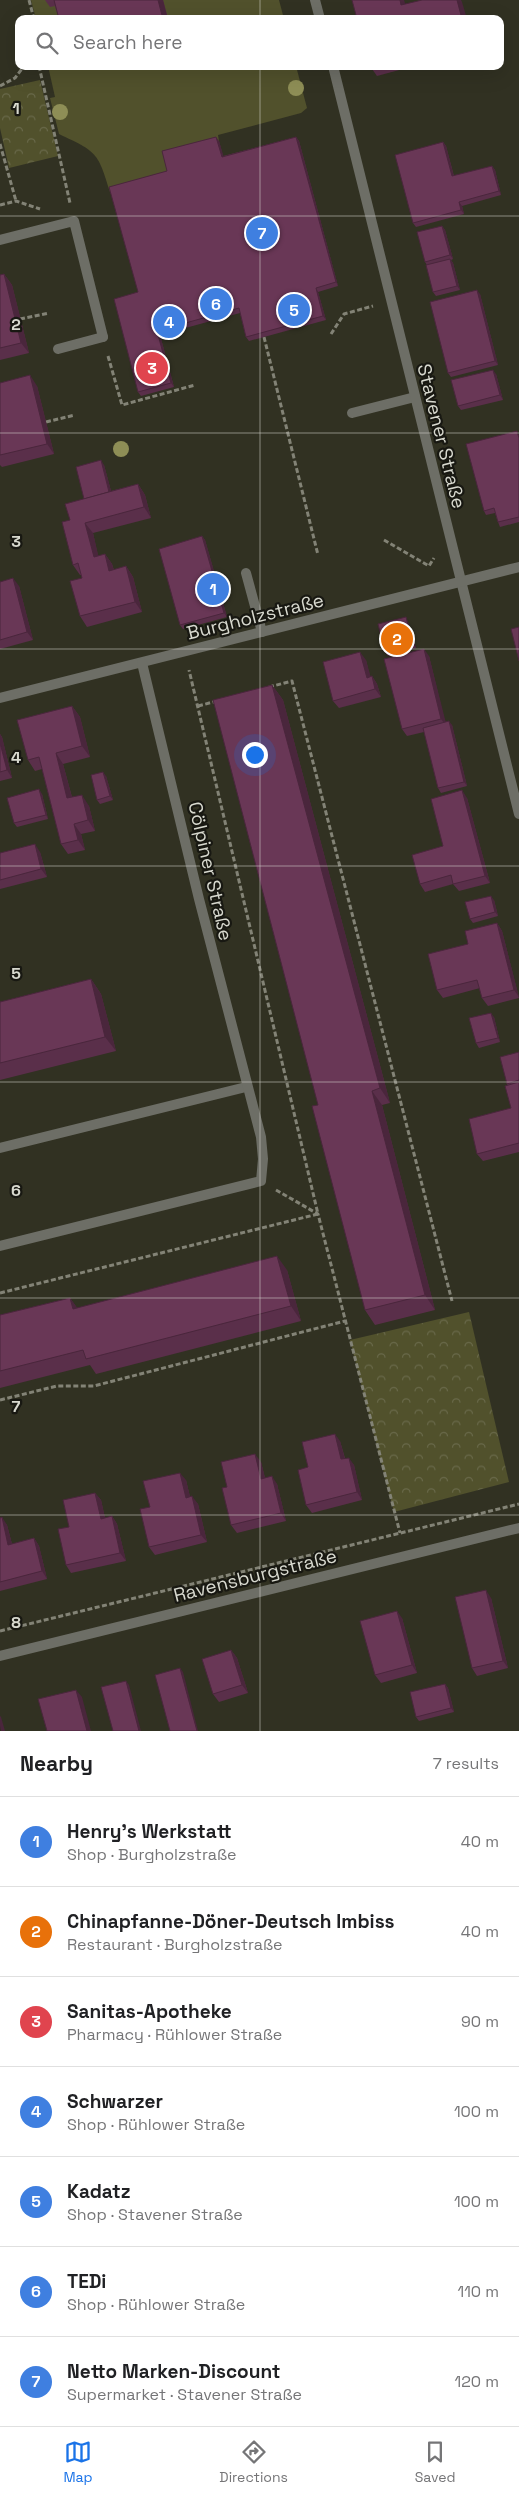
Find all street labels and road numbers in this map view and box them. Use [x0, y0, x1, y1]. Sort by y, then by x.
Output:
street label: Stavener Straße [411, 361, 472, 511]
street label: Burgholzstraße [184, 587, 326, 646]
street label: Cölpiner Straße [182, 799, 239, 943]
street label: Ravensburgstraße [171, 1543, 339, 1608]

